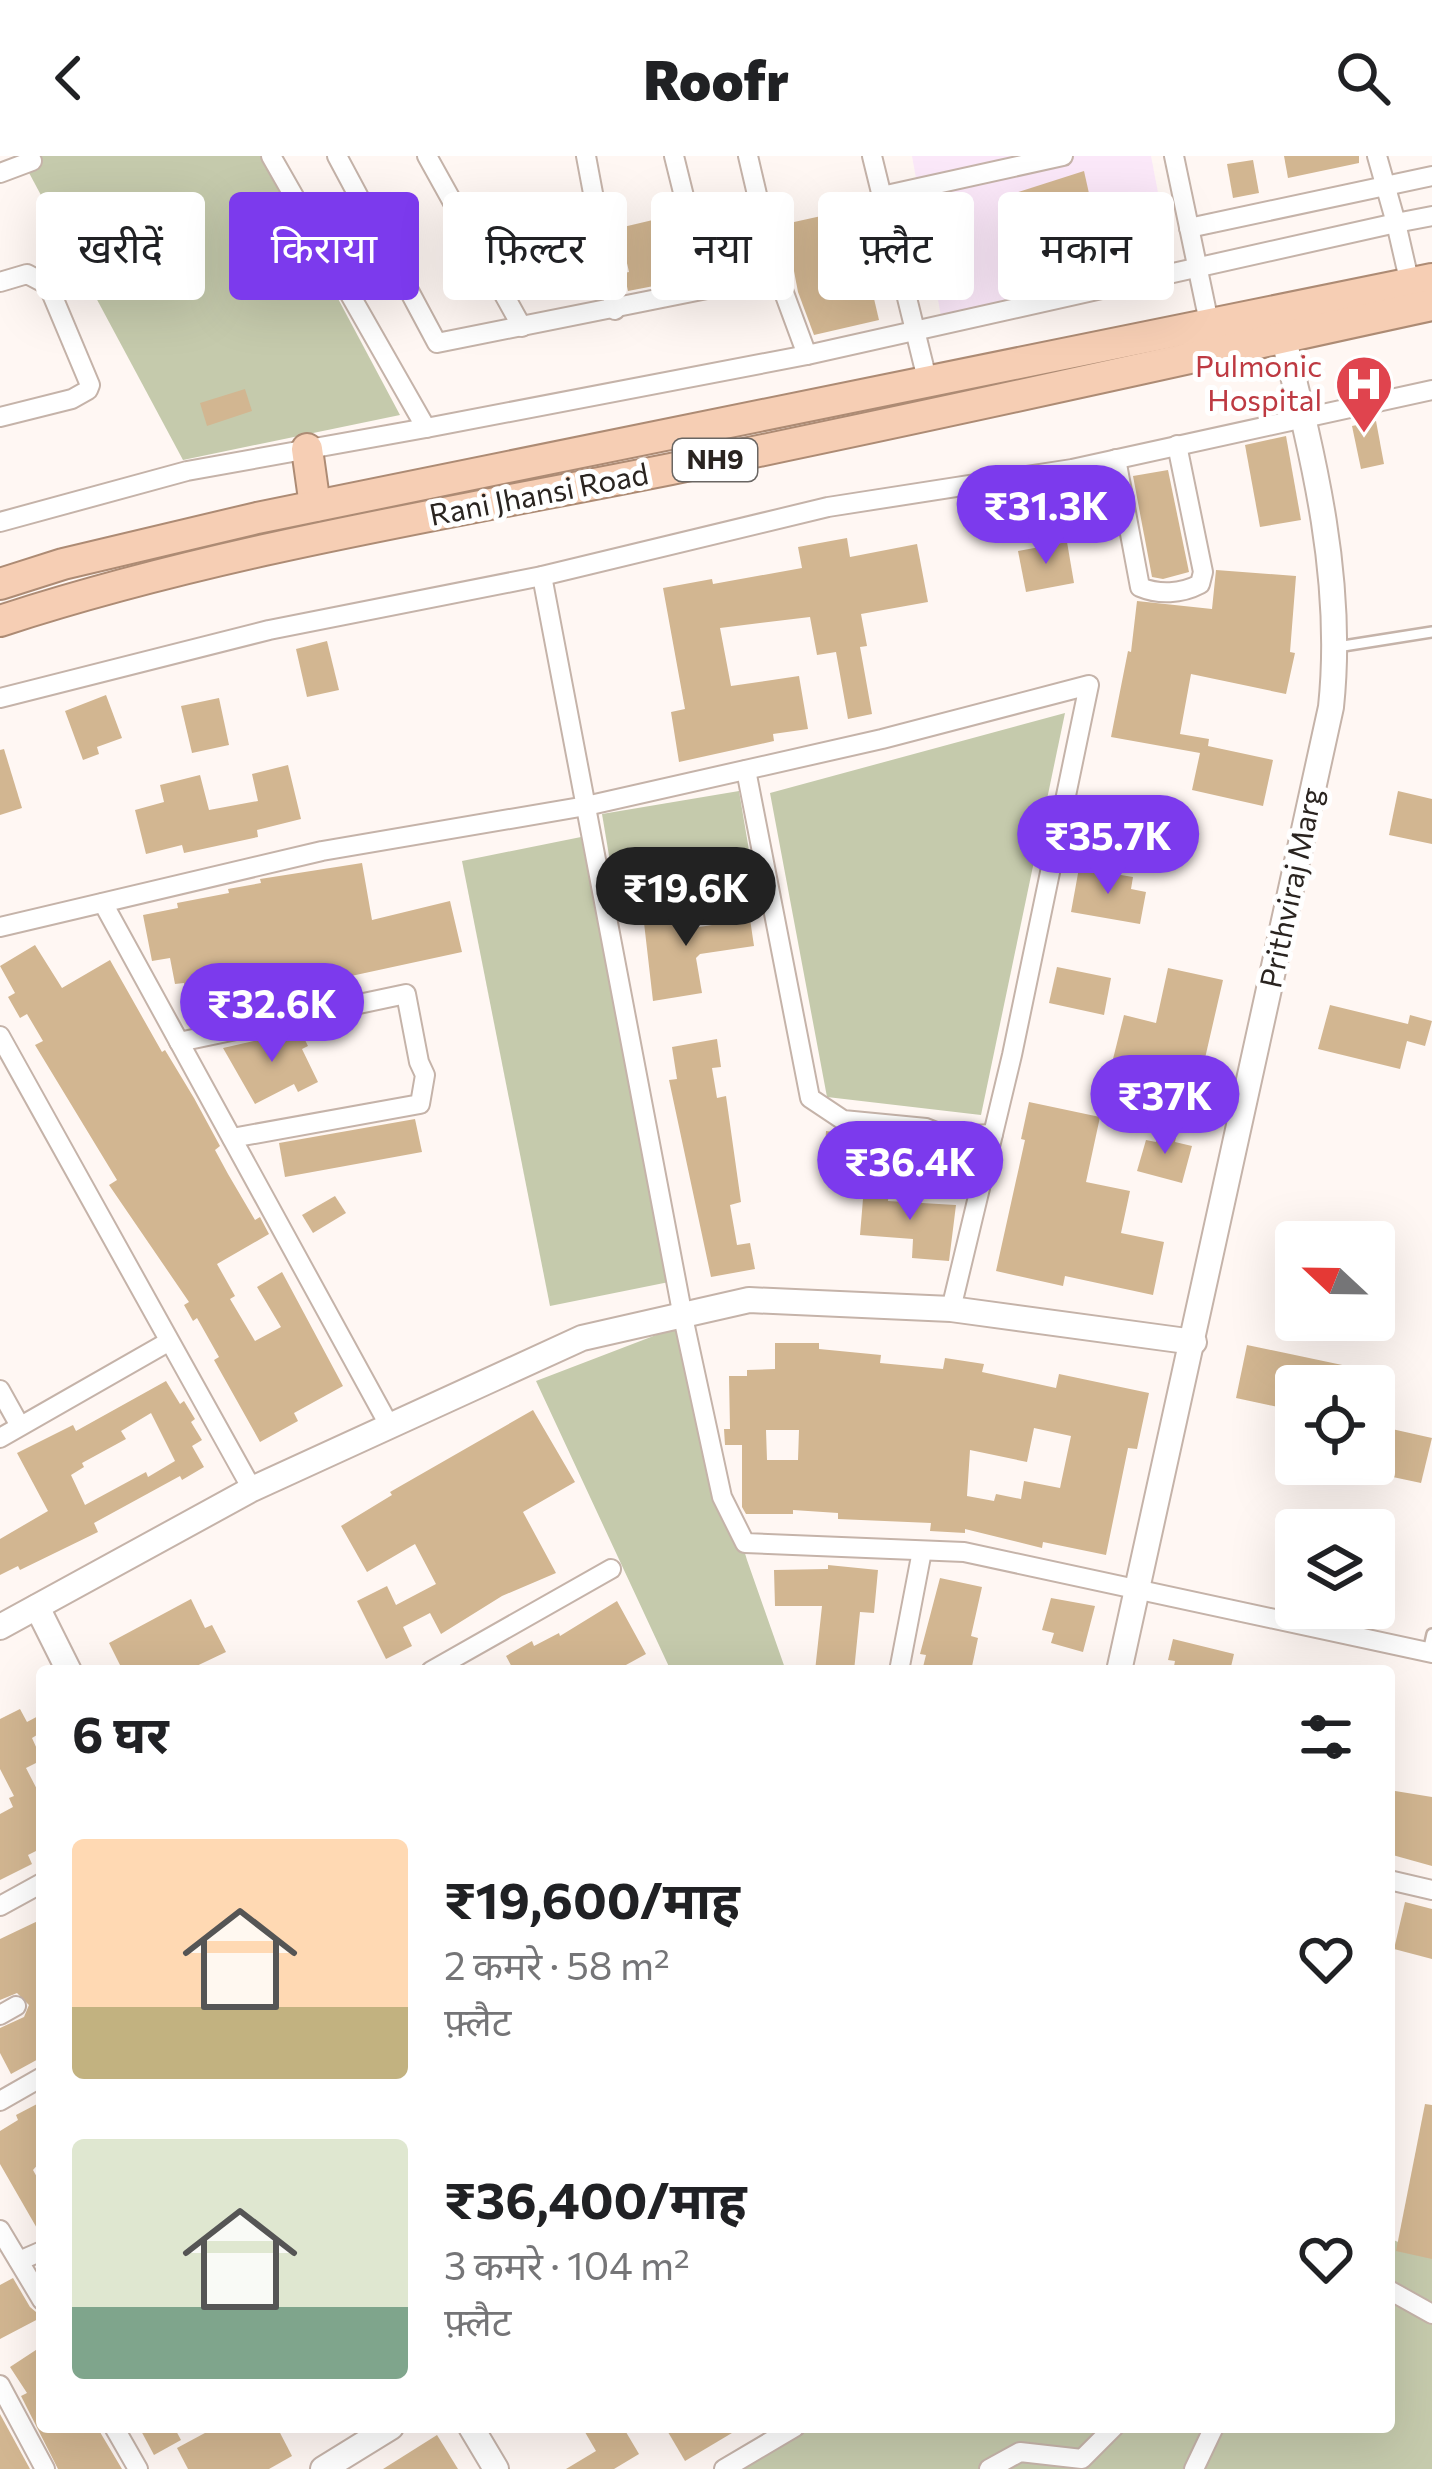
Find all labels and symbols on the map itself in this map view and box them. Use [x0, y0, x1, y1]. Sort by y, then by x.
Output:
place label: Pulmonic Hospital [1195, 346, 1322, 417]
hospital icon: Pulmonic Hospital [1333, 353, 1395, 435]
road number: NH9 [673, 439, 757, 481]
street label: Rani Jhansi Road [426, 453, 651, 532]
pin: ₹31.3K [948, 465, 1144, 567]
street label: Prithviraj Marg [1250, 784, 1329, 991]
pin: ₹35.7K [1010, 795, 1206, 897]
pin: ₹19.6K [588, 847, 784, 949]
pin: ₹32.6K [174, 963, 370, 1065]
pin: ₹37K [1094, 1055, 1236, 1157]
pin: ₹36.4K [812, 1121, 1008, 1223]
north arrow [1275, 1221, 1395, 1341]

